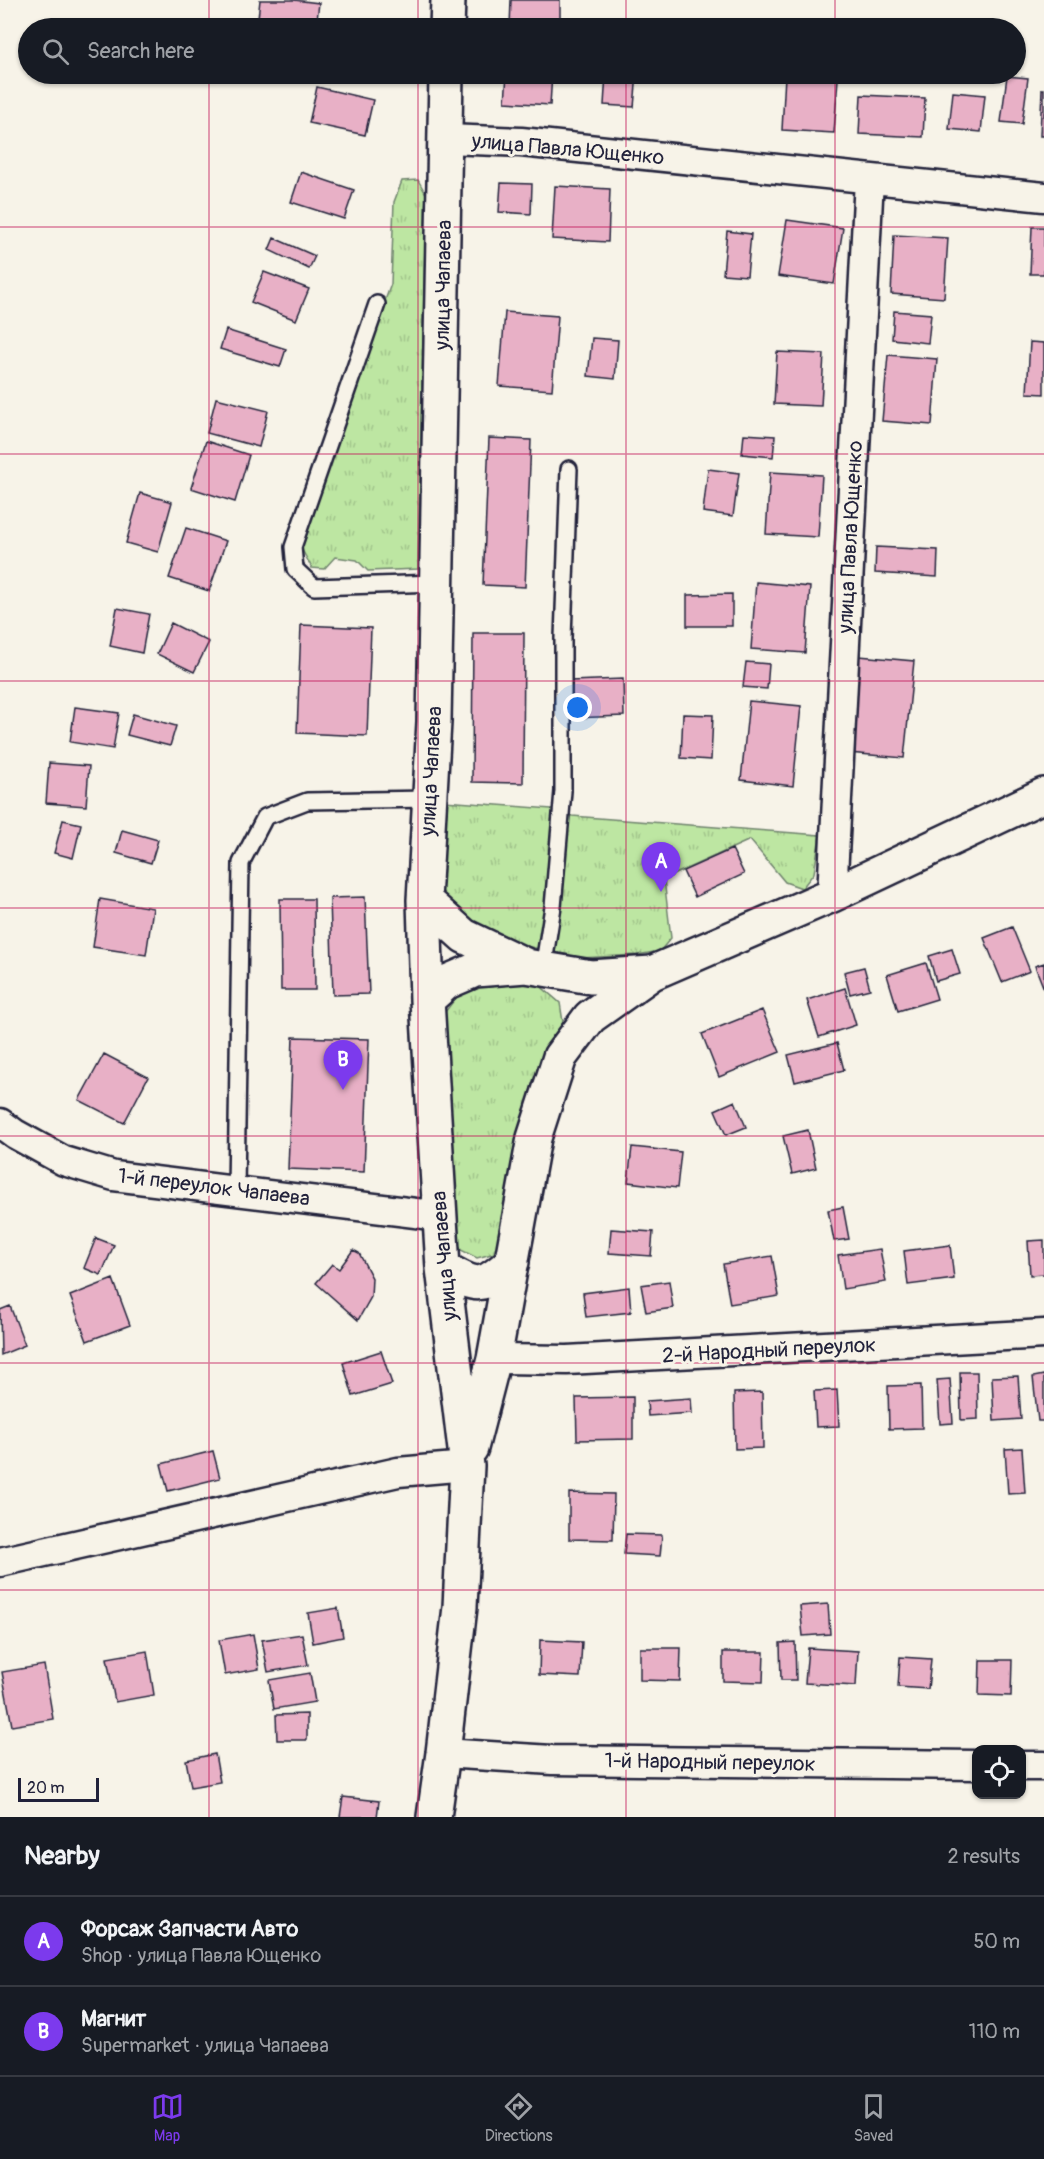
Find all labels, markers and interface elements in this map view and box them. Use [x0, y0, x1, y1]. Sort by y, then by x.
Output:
search box [18, 18, 1026, 84]
icon: search [39, 35, 72, 68]
text: Search here [87, 37, 194, 65]
street label: улица Павла Ющенко [470, 128, 665, 171]
street label: улица Чапаева [429, 220, 458, 351]
street label: улица Павла Ющенко [832, 440, 869, 635]
your location [563, 693, 592, 722]
street label: улица Чапаева [415, 705, 448, 838]
pin: A [642, 842, 680, 892]
pin: B [324, 1040, 362, 1090]
street label: 1-й переулок Чапаева [116, 1162, 311, 1213]
street label: улица Чапаева [425, 1190, 464, 1323]
street label: 2-й Народный переулок [661, 1331, 877, 1370]
map controls [972, 1745, 1026, 1799]
button: locate [972, 1745, 1026, 1799]
street label: 1-й Народный переулок [604, 1747, 816, 1778]
scale bar [18, 1775, 99, 1802]
text: 20 m [27, 1778, 65, 1798]
text: Nearby [24, 1840, 100, 1872]
text: 2 results [948, 1844, 1020, 1869]
text: Форсаж Запчасти Авто [81, 1915, 298, 1943]
text: A [37, 1929, 50, 1954]
text: 50 m [973, 1929, 1020, 1954]
text: Shop · улица Павла Ющенко [81, 1943, 321, 1968]
text: Магнит [81, 2005, 146, 2033]
text: B [38, 2019, 49, 2044]
text: 110 m [969, 2019, 1020, 2044]
text: Supermarket · улица Чапаева [81, 2033, 329, 2058]
tab: Map [151, 2090, 184, 2146]
tab: Directions [485, 2090, 553, 2146]
tab: Saved [854, 2090, 893, 2146]

